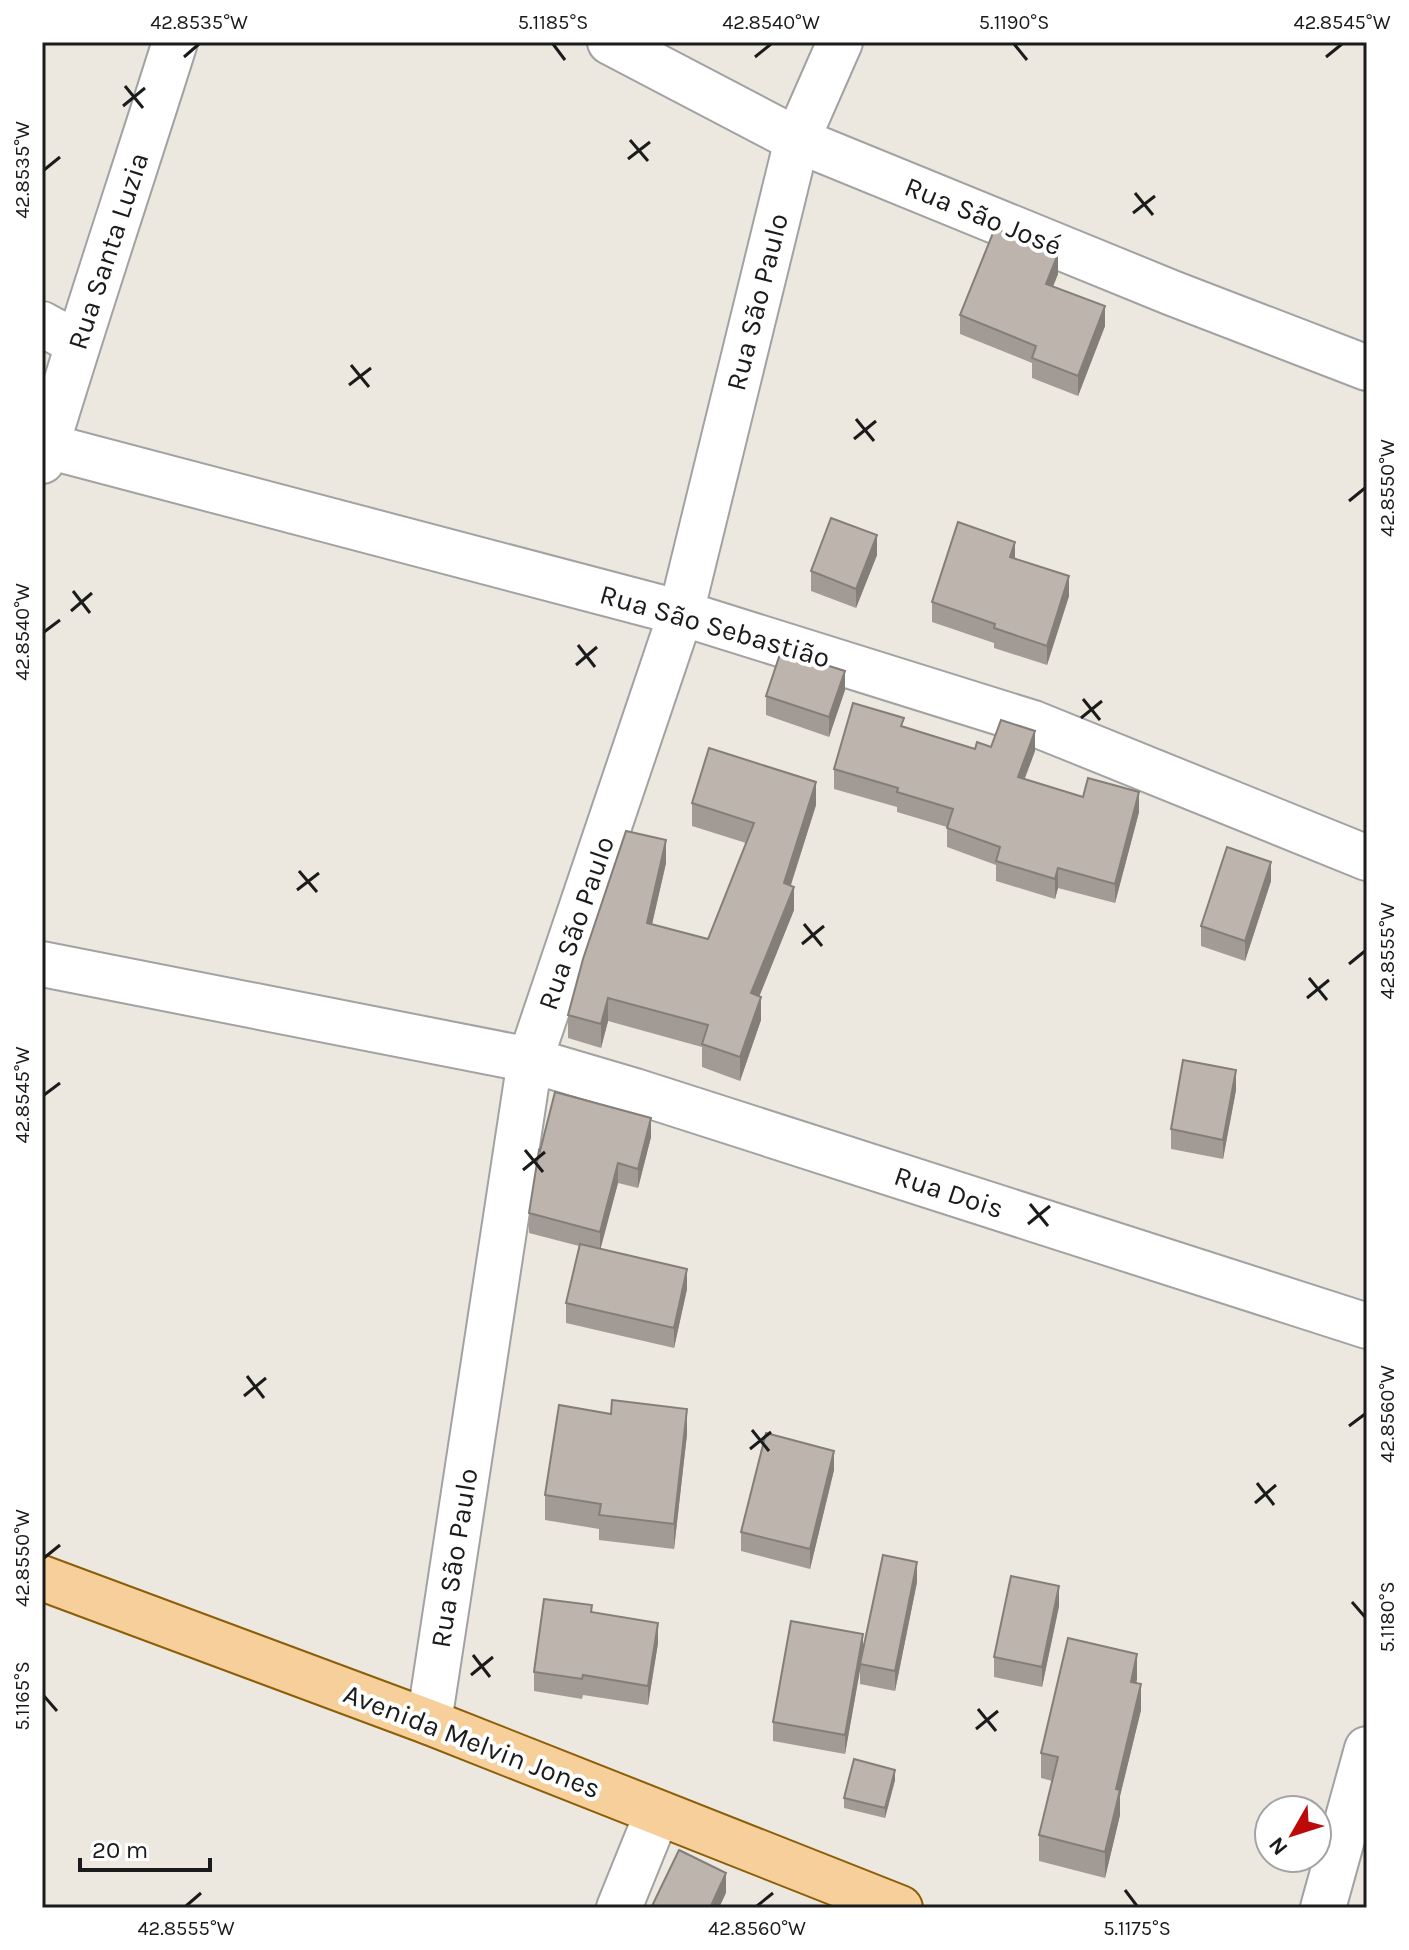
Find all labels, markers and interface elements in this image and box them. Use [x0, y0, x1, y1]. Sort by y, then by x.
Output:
text: 42.8535°W [150, 11, 248, 34]
text: 5.1185°S [518, 11, 588, 34]
text: 42.8540°W [722, 11, 820, 34]
text: 5.1190°S [979, 11, 1049, 34]
text: 42.8545°W [1293, 11, 1391, 34]
text: 42.8535°W [11, 121, 34, 219]
street label: Rua Santa Luzia [61, 148, 155, 354]
street label: Rua São José [900, 170, 1066, 262]
street label: Rua São Paulo [719, 210, 795, 394]
text: 42.8550°W [1376, 439, 1399, 537]
street label: Rua São Sebastião [596, 577, 834, 675]
text: 42.8540°W [11, 583, 34, 681]
street label: Rua São Paulo [531, 832, 621, 1014]
text: 42.8555°W [1376, 902, 1399, 1000]
text: 42.8545°W [11, 1046, 34, 1144]
street label: Rua Dois [890, 1159, 1008, 1225]
text: 42.8560°W [1376, 1365, 1399, 1463]
street label: Rua São Paulo [424, 1466, 484, 1650]
text: 42.8550°W [11, 1509, 34, 1607]
text: 5.1180°S [1376, 1581, 1399, 1653]
text: 5.1165°S [11, 1661, 34, 1731]
street label: Avenida Melvin Jones [339, 1677, 605, 1805]
north arrow [1253, 1794, 1333, 1874]
scale bar [80, 1822, 210, 1872]
text: N [1263, 1832, 1293, 1860]
text: 20 m [92, 1836, 148, 1864]
text: 42.8555°W [137, 1917, 235, 1940]
text: 42.8560°W [708, 1917, 806, 1940]
text: 5.1175°S [1103, 1917, 1171, 1940]

